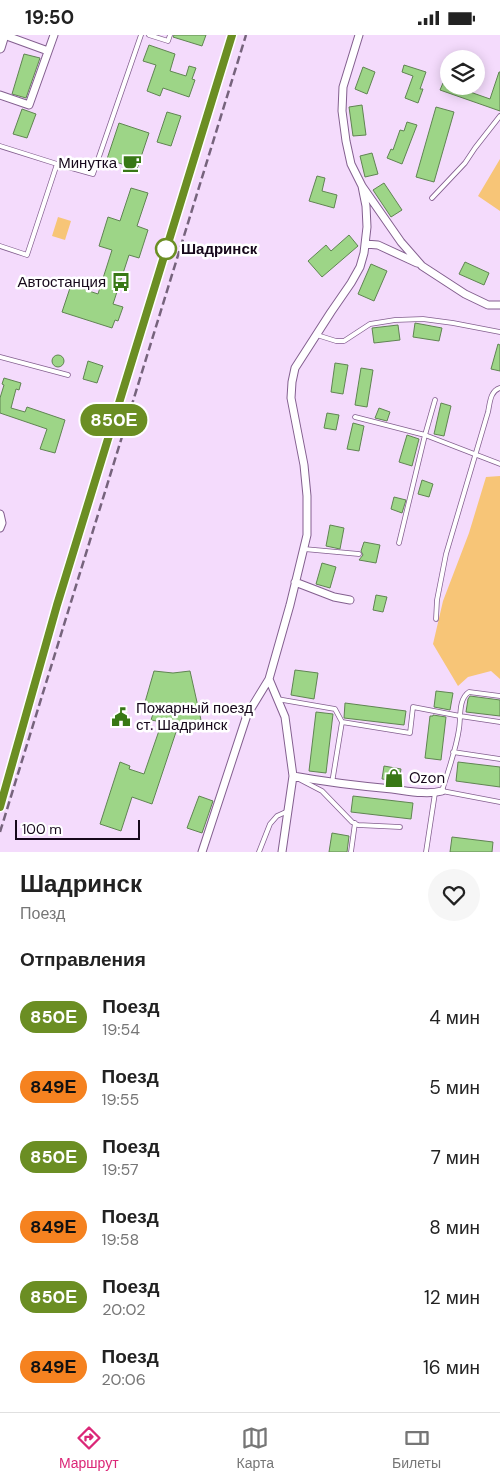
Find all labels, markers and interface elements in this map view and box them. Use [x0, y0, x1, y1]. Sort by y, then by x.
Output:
text: 19:50 [25, 5, 74, 30]
map controls [440, 50, 485, 95]
button: layers [440, 50, 485, 95]
cafe icon: Минутка [121, 152, 143, 174]
place label: Минутка [58, 153, 118, 173]
marker: Шадринск [155, 238, 177, 260]
place label: Шадринск [181, 239, 258, 259]
bus stop icon: Автостанция [110, 271, 132, 293]
place label: Автостанция [17, 272, 106, 292]
line badge: 850Е [79, 404, 149, 436]
text: 850Е [90, 408, 138, 432]
place label: Пожарный поезд ст. Шадринск [136, 698, 253, 735]
public building icon: Пожарный поезд ст. Шадринск [110, 706, 132, 728]
shop icon: Ozon [383, 767, 405, 789]
place label: Ozon [409, 768, 445, 788]
scale bar [15, 817, 140, 840]
text: 100 m [22, 820, 62, 838]
text: Шадринск [20, 868, 142, 899]
button: heart [428, 869, 480, 921]
text: Поезд [20, 903, 65, 924]
text: Отправления [20, 947, 146, 972]
text: Поезд [102, 994, 160, 1019]
text: 850Е [30, 1005, 77, 1029]
text: 4 мин [429, 1005, 480, 1030]
text: 19:54 [102, 1019, 140, 1040]
text: Поезд [102, 1064, 159, 1089]
text: 849Е [30, 1075, 77, 1099]
text: 5 мин [429, 1075, 480, 1100]
text: 19:55 [102, 1089, 139, 1110]
text: Поезд [102, 1134, 160, 1159]
text: 850Е [30, 1145, 77, 1169]
text: 7 мин [431, 1145, 480, 1170]
text: 19:57 [102, 1159, 139, 1180]
text: Поезд [102, 1204, 159, 1229]
text: 849Е [30, 1215, 77, 1239]
text: 8 мин [429, 1215, 480, 1240]
text: 19:58 [102, 1229, 139, 1250]
text: Поезд [102, 1274, 160, 1299]
text: 850Е [30, 1285, 77, 1309]
text: 12 мин [424, 1285, 480, 1310]
text: 20:02 [102, 1299, 146, 1320]
text: Поезд [102, 1344, 159, 1369]
text: 849Е [30, 1355, 77, 1379]
text: 16 мин [423, 1355, 480, 1380]
text: 20:06 [102, 1369, 146, 1390]
tab: Маршрут [59, 1424, 119, 1472]
tab: Карта [237, 1424, 274, 1472]
tab: Билеты [392, 1424, 441, 1472]

